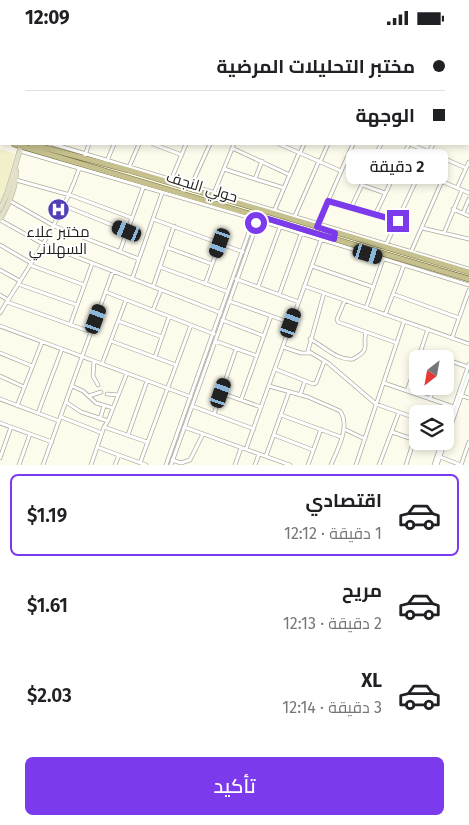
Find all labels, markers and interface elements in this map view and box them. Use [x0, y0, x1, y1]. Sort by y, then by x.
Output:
text: 12:09 [25, 6, 70, 29]
text: مختبر التحليلات المرضية [216, 55, 415, 78]
text: الوجهة [355, 104, 415, 127]
callout: 2 دقيقة [347, 149, 449, 183]
text: 2 دقيقة [370, 157, 424, 176]
street label: حولي النجف [163, 168, 240, 209]
hospital icon: مختبر علاء السهلاني [46, 197, 70, 221]
route end [387, 210, 409, 232]
route start [245, 212, 267, 234]
car [110, 218, 143, 244]
place label: مختبر علاء السهلاني [26, 223, 90, 261]
car [207, 226, 232, 260]
car [351, 242, 384, 266]
car [83, 302, 108, 336]
car [278, 306, 303, 340]
north arrow [409, 350, 454, 395]
map controls [409, 350, 454, 450]
car [209, 376, 232, 410]
button: layers [409, 405, 454, 450]
text: اقتصادي [306, 489, 382, 512]
icon: car [397, 493, 442, 538]
text: $1.19 [27, 504, 67, 527]
text: 1 دقيقة · 12:12 [284, 524, 382, 543]
text: مريح [342, 579, 382, 602]
icon: car [397, 583, 442, 628]
text: $1.61 [27, 594, 68, 617]
text: 2 دقيقة · 12:13 [283, 614, 382, 633]
text: XL [361, 669, 382, 692]
icon: car [397, 673, 442, 718]
text: $2.03 [27, 684, 72, 707]
text: 3 دقيقة · 12:14 [282, 698, 382, 717]
button: تأكيد [25, 757, 444, 815]

